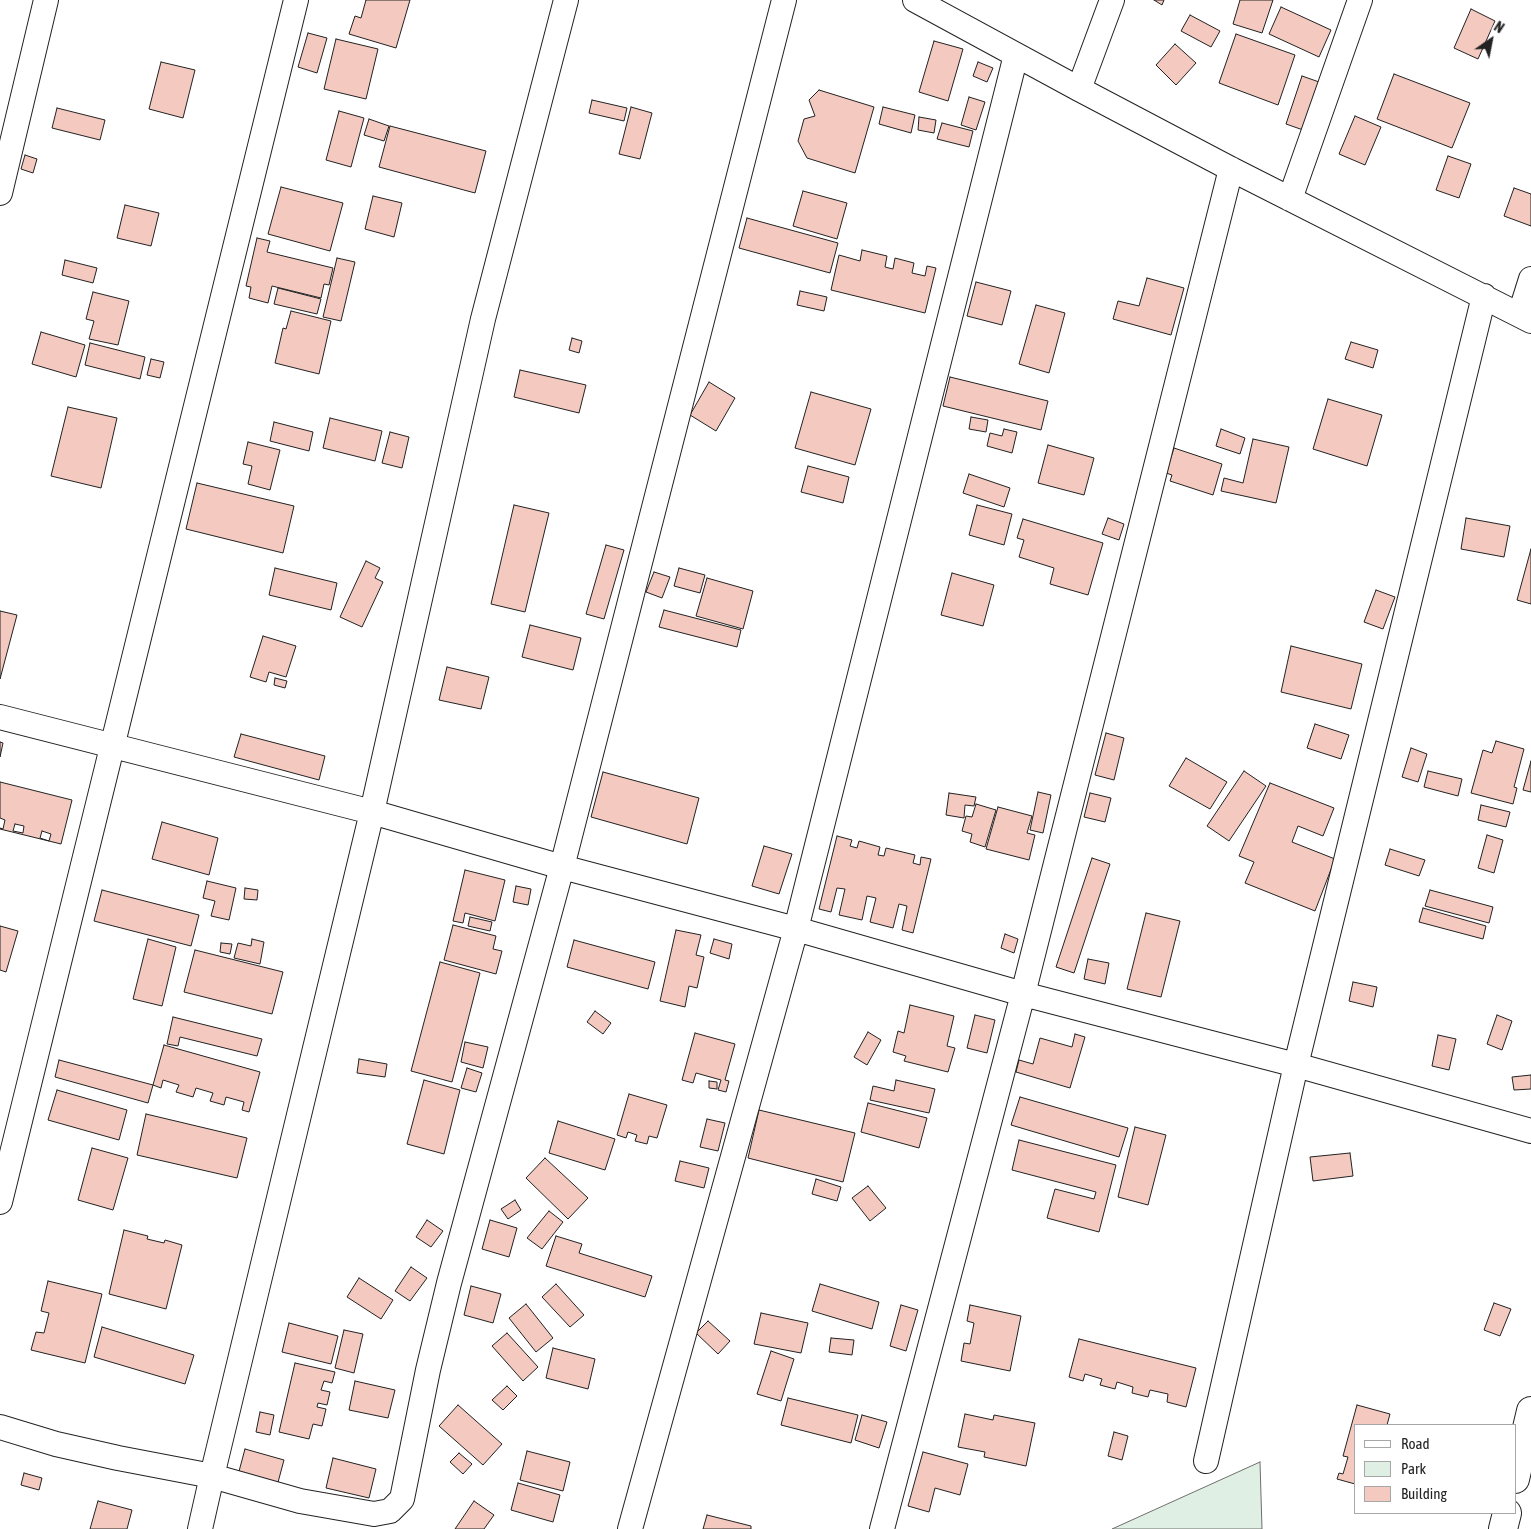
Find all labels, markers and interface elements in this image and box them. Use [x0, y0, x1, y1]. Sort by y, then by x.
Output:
north arrow [1466, 15, 1516, 65]
text: N [1491, 18, 1507, 36]
legend [1354, 1424, 1516, 1514]
text: Road [1401, 1435, 1430, 1452]
text: Park [1401, 1460, 1426, 1477]
text: Building [1401, 1485, 1447, 1502]

